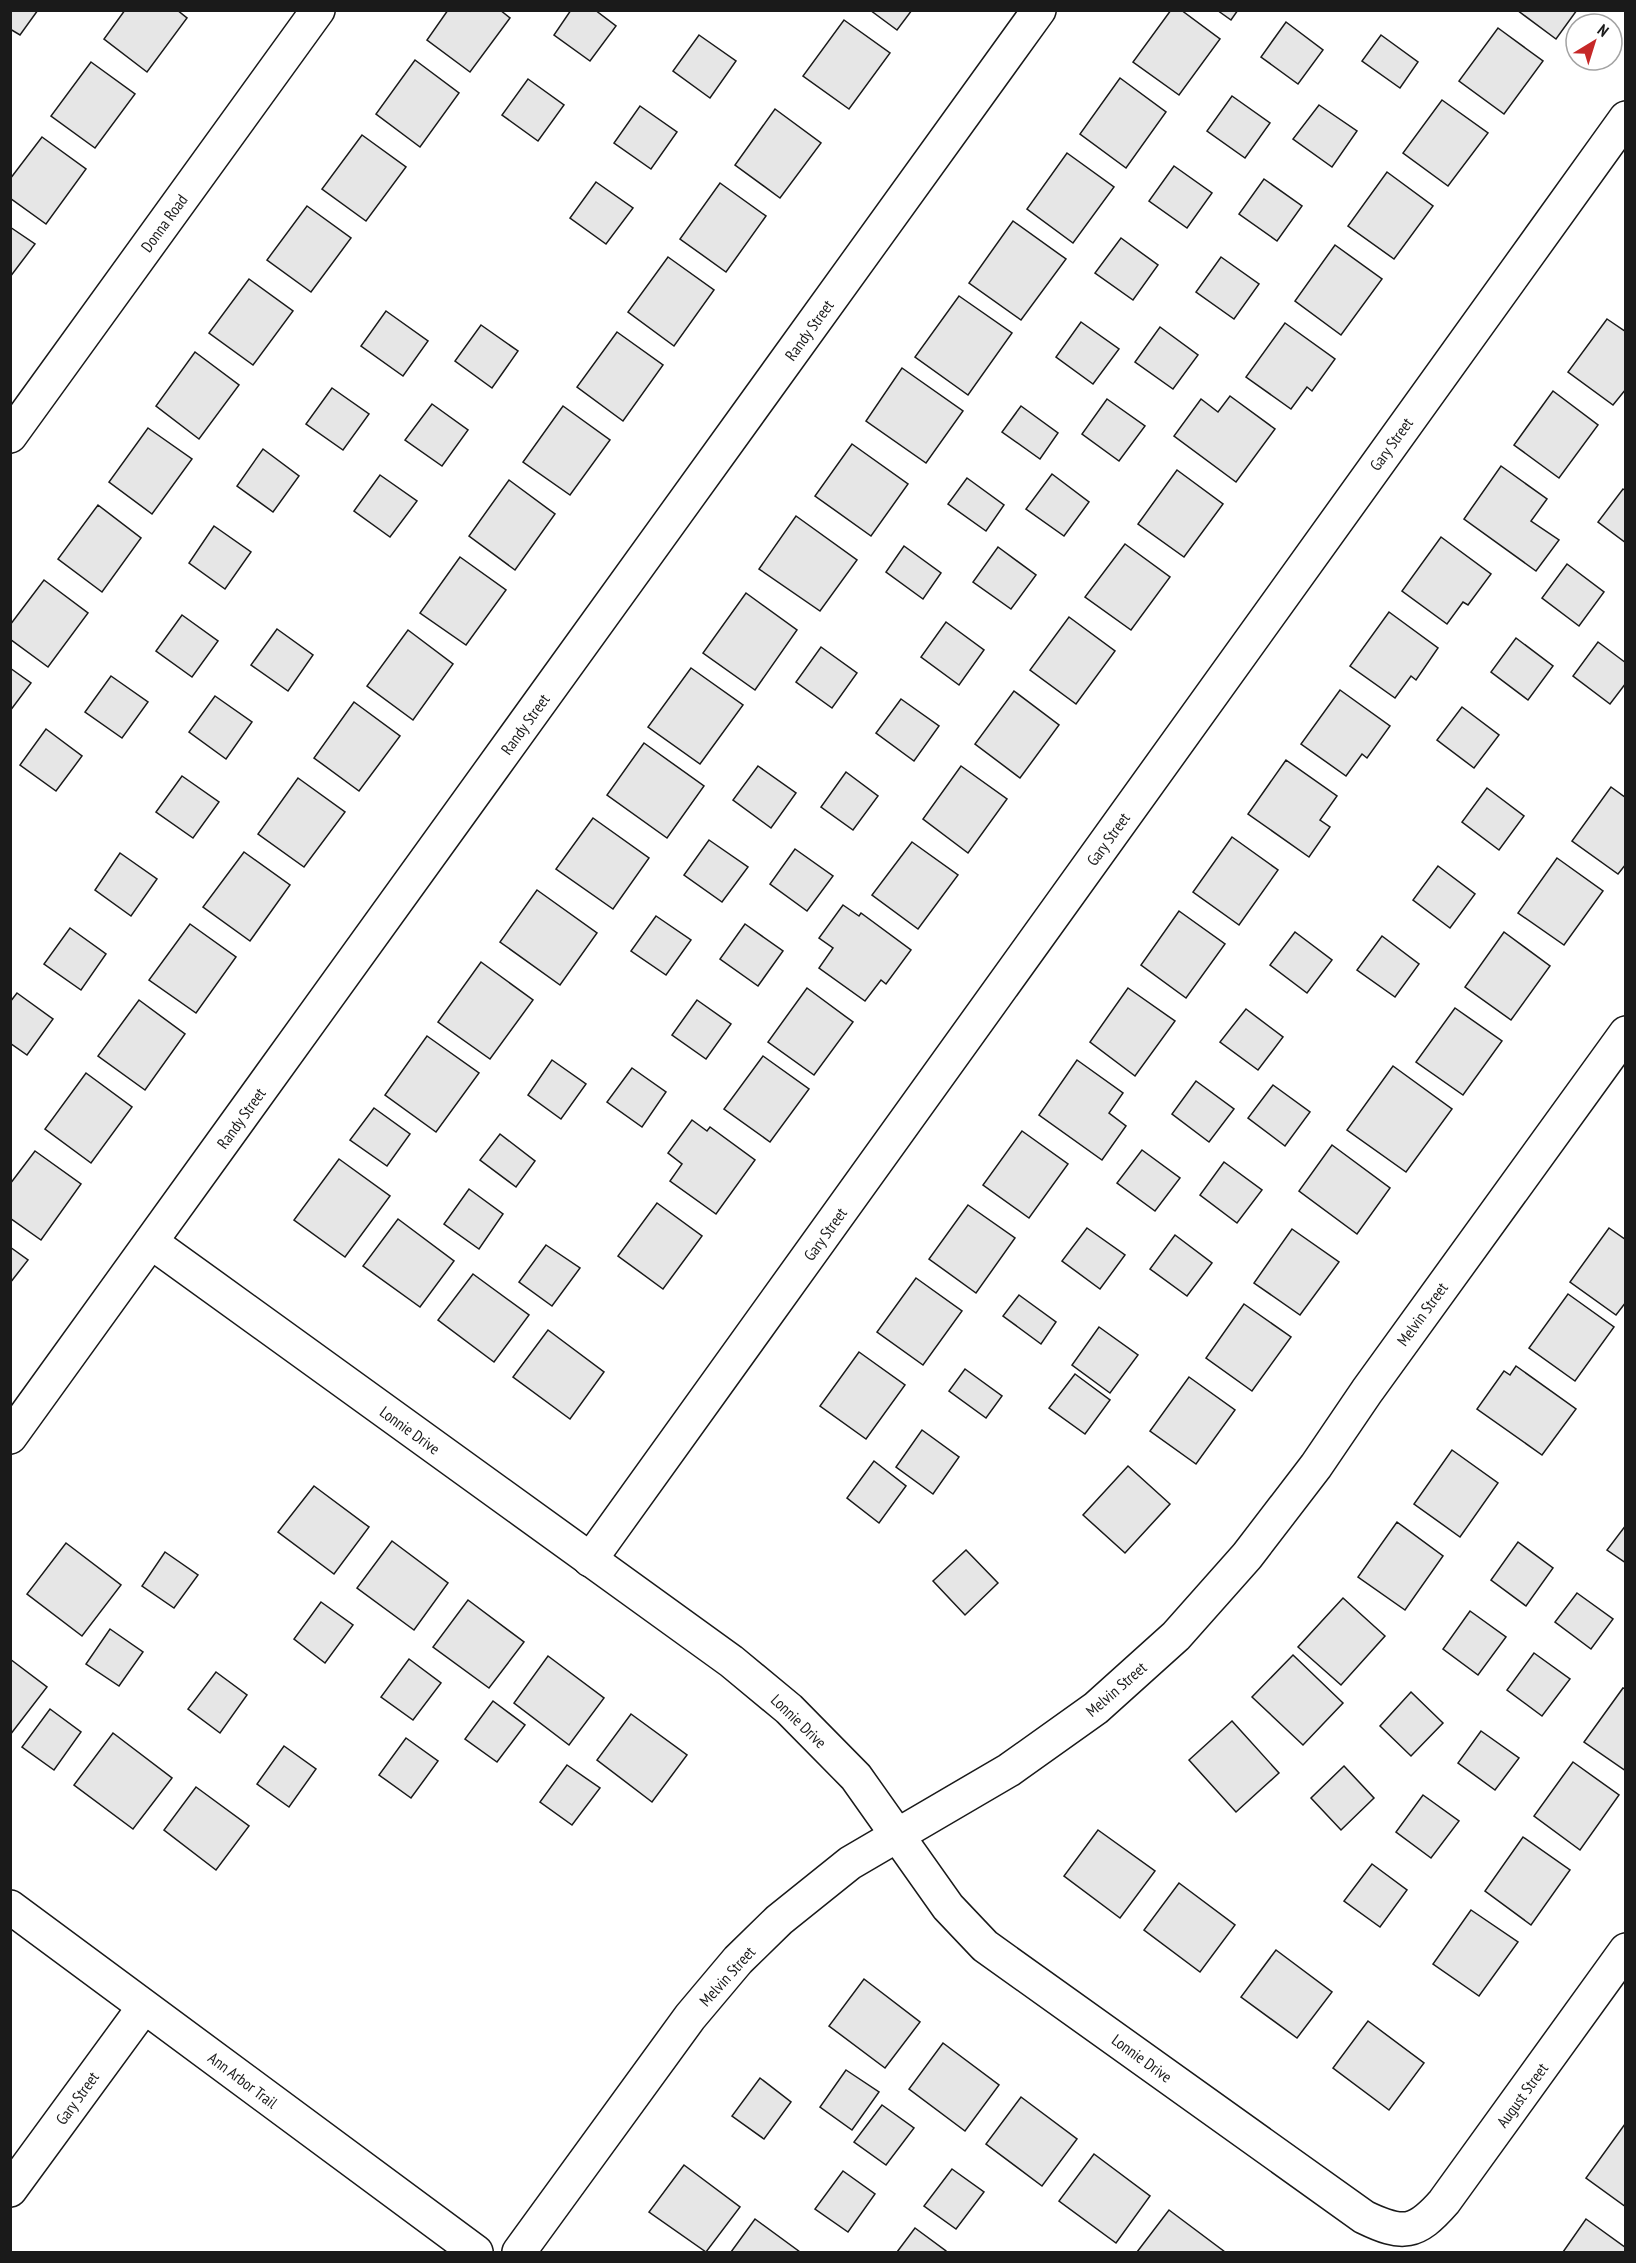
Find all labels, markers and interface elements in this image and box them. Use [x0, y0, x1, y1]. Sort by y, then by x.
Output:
north arrow [1564, 12, 1624, 72]
text: N [1594, 20, 1613, 41]
street label: Donna Road [136, 190, 192, 256]
street label: Randy Street [780, 295, 838, 364]
street label: Gary Street [1365, 413, 1417, 474]
street label: Randy Street [496, 689, 554, 758]
street label: Gary Street [1082, 808, 1134, 869]
street label: Randy Street [212, 1083, 270, 1152]
street label: Gary Street [799, 1203, 851, 1264]
street label: Melvin Street [1392, 1278, 1452, 1350]
street label: Lonnie Drive [376, 1401, 444, 1459]
street label: Melvin Street [1082, 1657, 1151, 1721]
street label: Lonnie Drive [767, 1690, 831, 1752]
street label: Melvin Street [695, 1941, 760, 2010]
street label: Lonnie Drive [1108, 2029, 1176, 2087]
street label: Ann Arbor Trail [204, 2047, 282, 2113]
street label: August Street [1492, 2058, 1552, 2131]
street label: Gary Street [51, 2067, 103, 2128]

